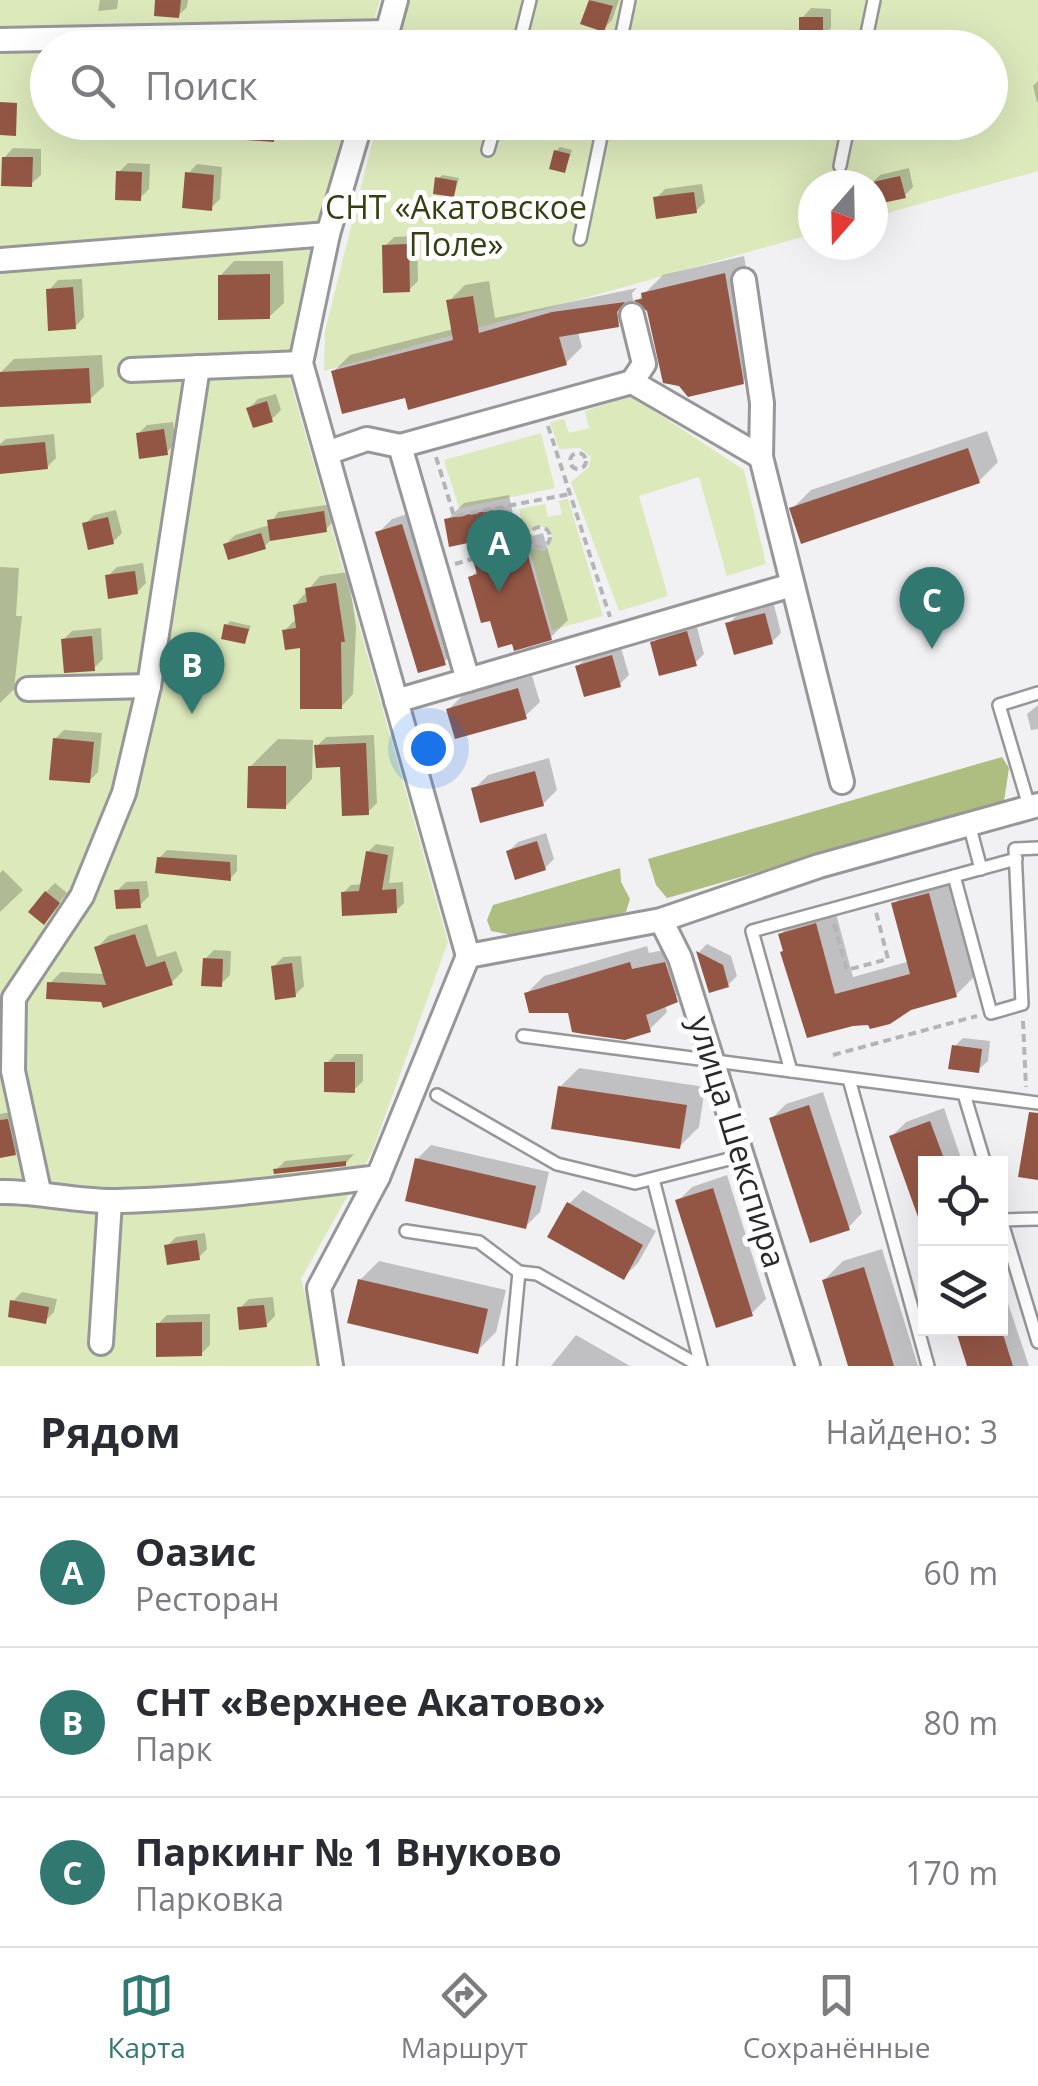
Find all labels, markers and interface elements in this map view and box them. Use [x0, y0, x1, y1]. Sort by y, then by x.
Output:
search box [30, 30, 1008, 140]
icon: search [65, 58, 120, 113]
text: Поиск [145, 59, 258, 111]
north arrow [798, 170, 888, 260]
park label: СНТ «Акатовское Поле» [325, 185, 587, 265]
pin: A [466, 510, 532, 592]
pin: C [900, 566, 964, 649]
pin: B [160, 632, 224, 714]
your location [403, 723, 454, 774]
street label: улица Шекспира [680, 1010, 797, 1273]
map controls [918, 1156, 1008, 1336]
button: locate [918, 1156, 1008, 1246]
button: layers [918, 1246, 1008, 1336]
text: Рядом [40, 1403, 181, 1460]
text: Найдено: 3 [825, 1410, 998, 1453]
text: Оазис [135, 1525, 256, 1577]
text: A [61, 1551, 84, 1594]
text: 60 m [923, 1551, 998, 1594]
text: Ресторан [135, 1577, 279, 1620]
text: СНТ «Верхнее Акатово» [135, 1675, 606, 1727]
text: B [62, 1701, 83, 1744]
text: 80 m [923, 1701, 998, 1744]
text: Парк [135, 1727, 212, 1770]
text: Паркинг № 1 Внуково [135, 1825, 562, 1877]
text: C [62, 1851, 83, 1894]
text: 170 m [905, 1851, 998, 1894]
text: Парковка [135, 1877, 284, 1920]
tab: Карта [107, 1968, 186, 2066]
tab: Маршрут [401, 1968, 528, 2066]
tab: Сохранённые [743, 1968, 931, 2066]

